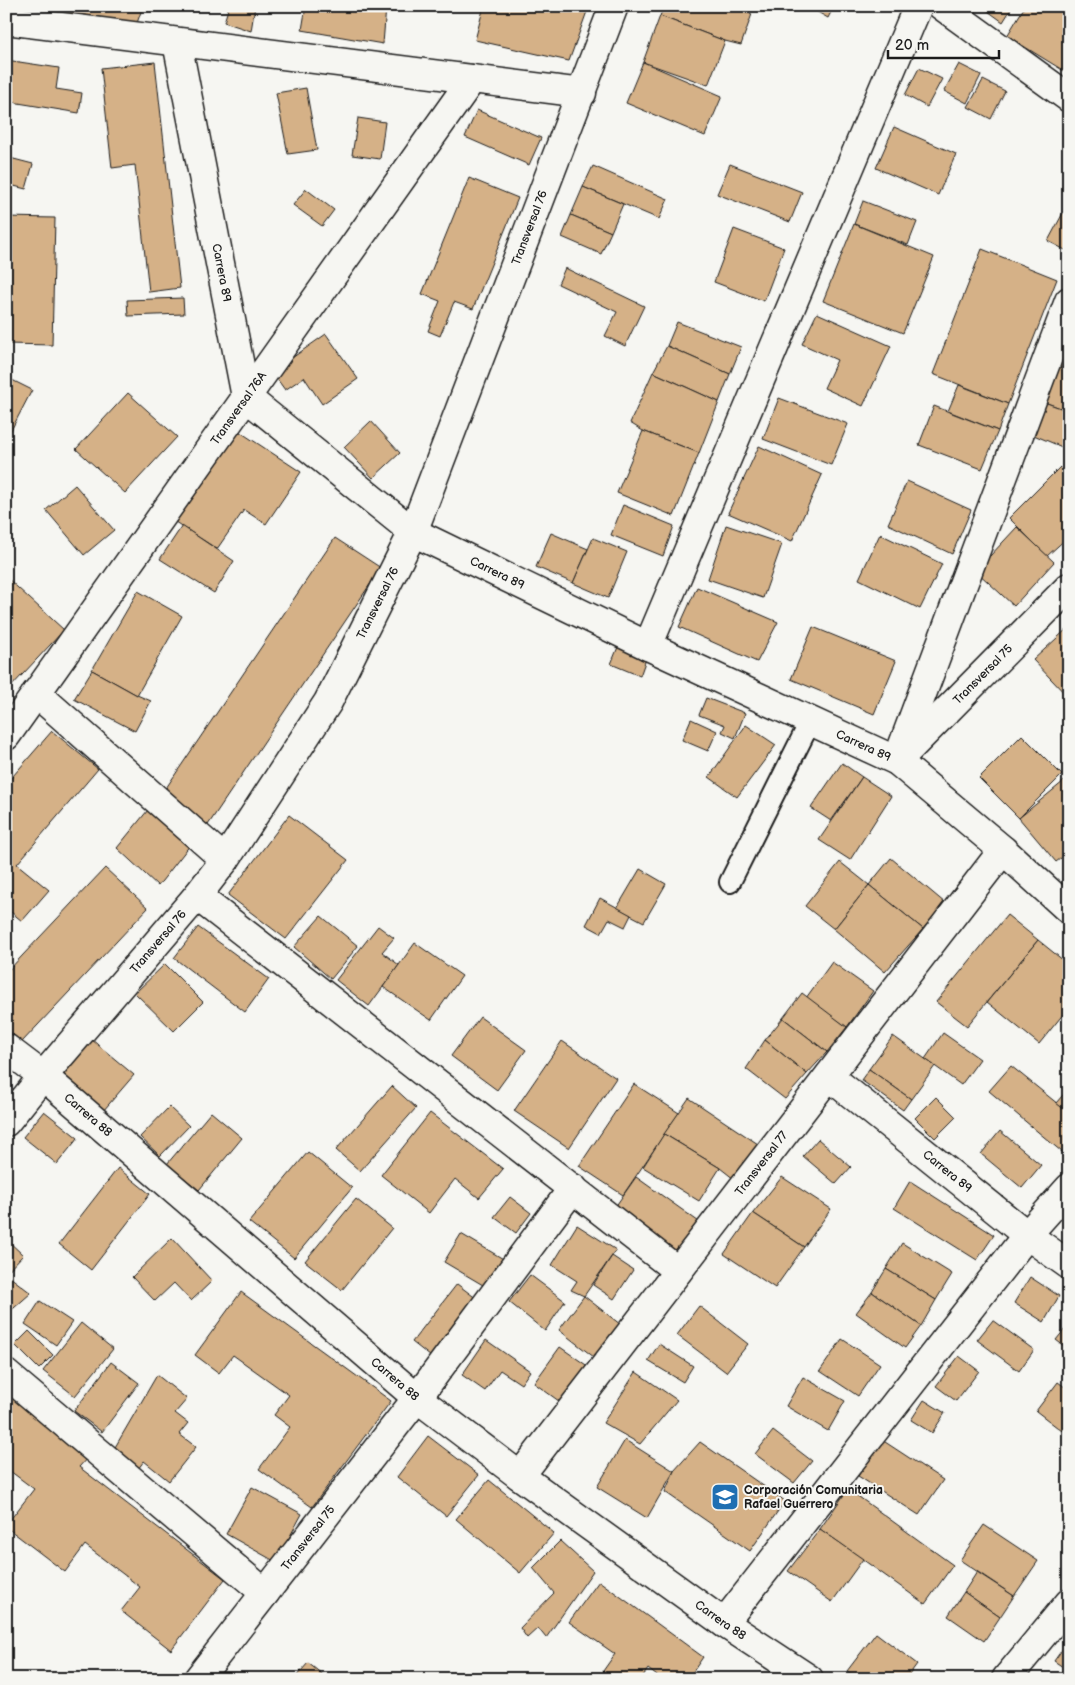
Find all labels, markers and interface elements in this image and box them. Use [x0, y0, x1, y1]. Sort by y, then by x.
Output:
scale bar [888, 28, 999, 60]
text: 20 m [895, 36, 929, 55]
street label: Transversal 76 [509, 188, 551, 267]
street label: Carrera 89 [208, 242, 234, 303]
street label: Transversal 76A [208, 368, 270, 448]
street label: Carrera 89 [467, 554, 527, 593]
street label: Transversal 76 [354, 564, 402, 642]
street label: Transversal 75 [950, 641, 1016, 708]
street label: Carrera 89 [833, 727, 893, 765]
street label: Transversal 76 [127, 907, 190, 977]
street label: Carrera 88 [61, 1090, 115, 1140]
street label: Transversal 77 [732, 1128, 791, 1199]
street label: Carrera 89 [920, 1147, 975, 1196]
street label: Carrera 88 [367, 1355, 422, 1404]
school or university icon: Corporación Comunitaria Rafael Guerrero [710, 1482, 740, 1512]
place label: Corporación Comunitaria Rafael Guerrero [744, 1483, 883, 1512]
street label: Transversal 75 [278, 1502, 339, 1574]
street label: Carrera 88 [692, 1597, 749, 1643]

